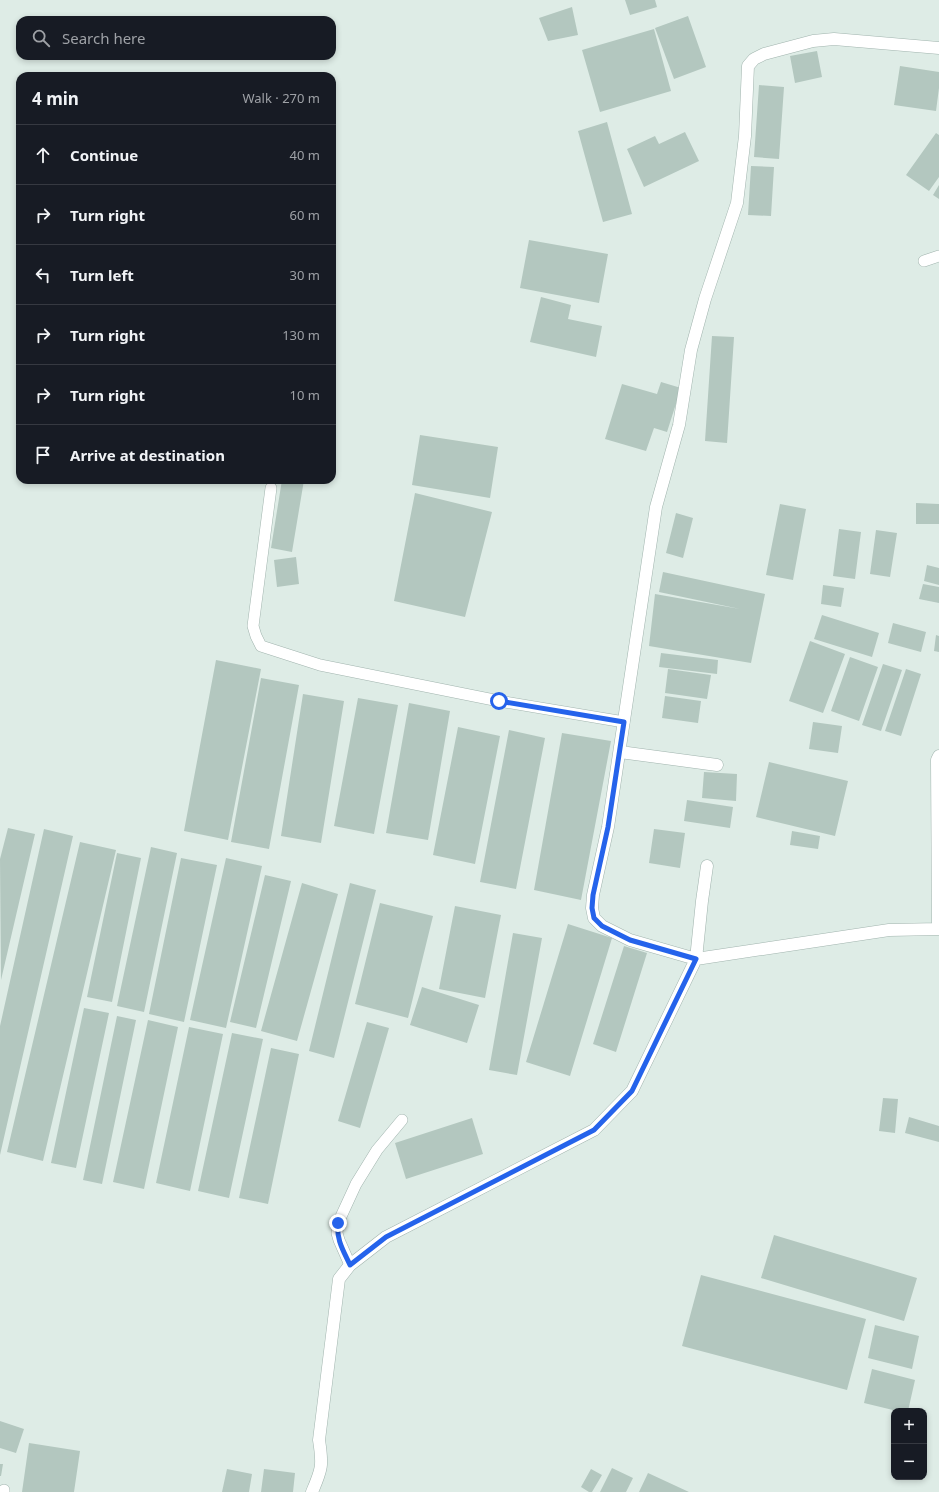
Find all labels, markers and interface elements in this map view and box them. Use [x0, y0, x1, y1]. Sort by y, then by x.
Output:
search box [16, 16, 336, 60]
icon: search [30, 27, 52, 49]
text: Search here [62, 28, 145, 48]
text: 4 min [32, 87, 79, 110]
text: Walk · 270 m [242, 89, 320, 107]
icon: ahead [32, 144, 54, 166]
text: Continue [70, 145, 138, 165]
text: 40 m [290, 146, 320, 164]
icon: right [32, 204, 54, 226]
text: Turn right [70, 205, 145, 225]
text: 60 m [290, 206, 320, 224]
icon: left [32, 264, 54, 286]
text: Turn left [70, 265, 134, 285]
text: 30 m [290, 266, 320, 284]
icon: right [32, 324, 54, 346]
text: Turn right [70, 325, 145, 345]
text: 130 m [282, 326, 320, 344]
icon: right [32, 384, 54, 406]
text: Turn right [70, 385, 145, 405]
text: 10 m [290, 386, 320, 404]
icon: arrive [32, 444, 54, 466]
text: Arrive at destination [70, 445, 225, 465]
route start [490, 692, 508, 710]
route end [329, 1214, 347, 1232]
map controls [891, 1408, 927, 1480]
button: + [891, 1408, 927, 1444]
button: − [891, 1444, 927, 1480]

